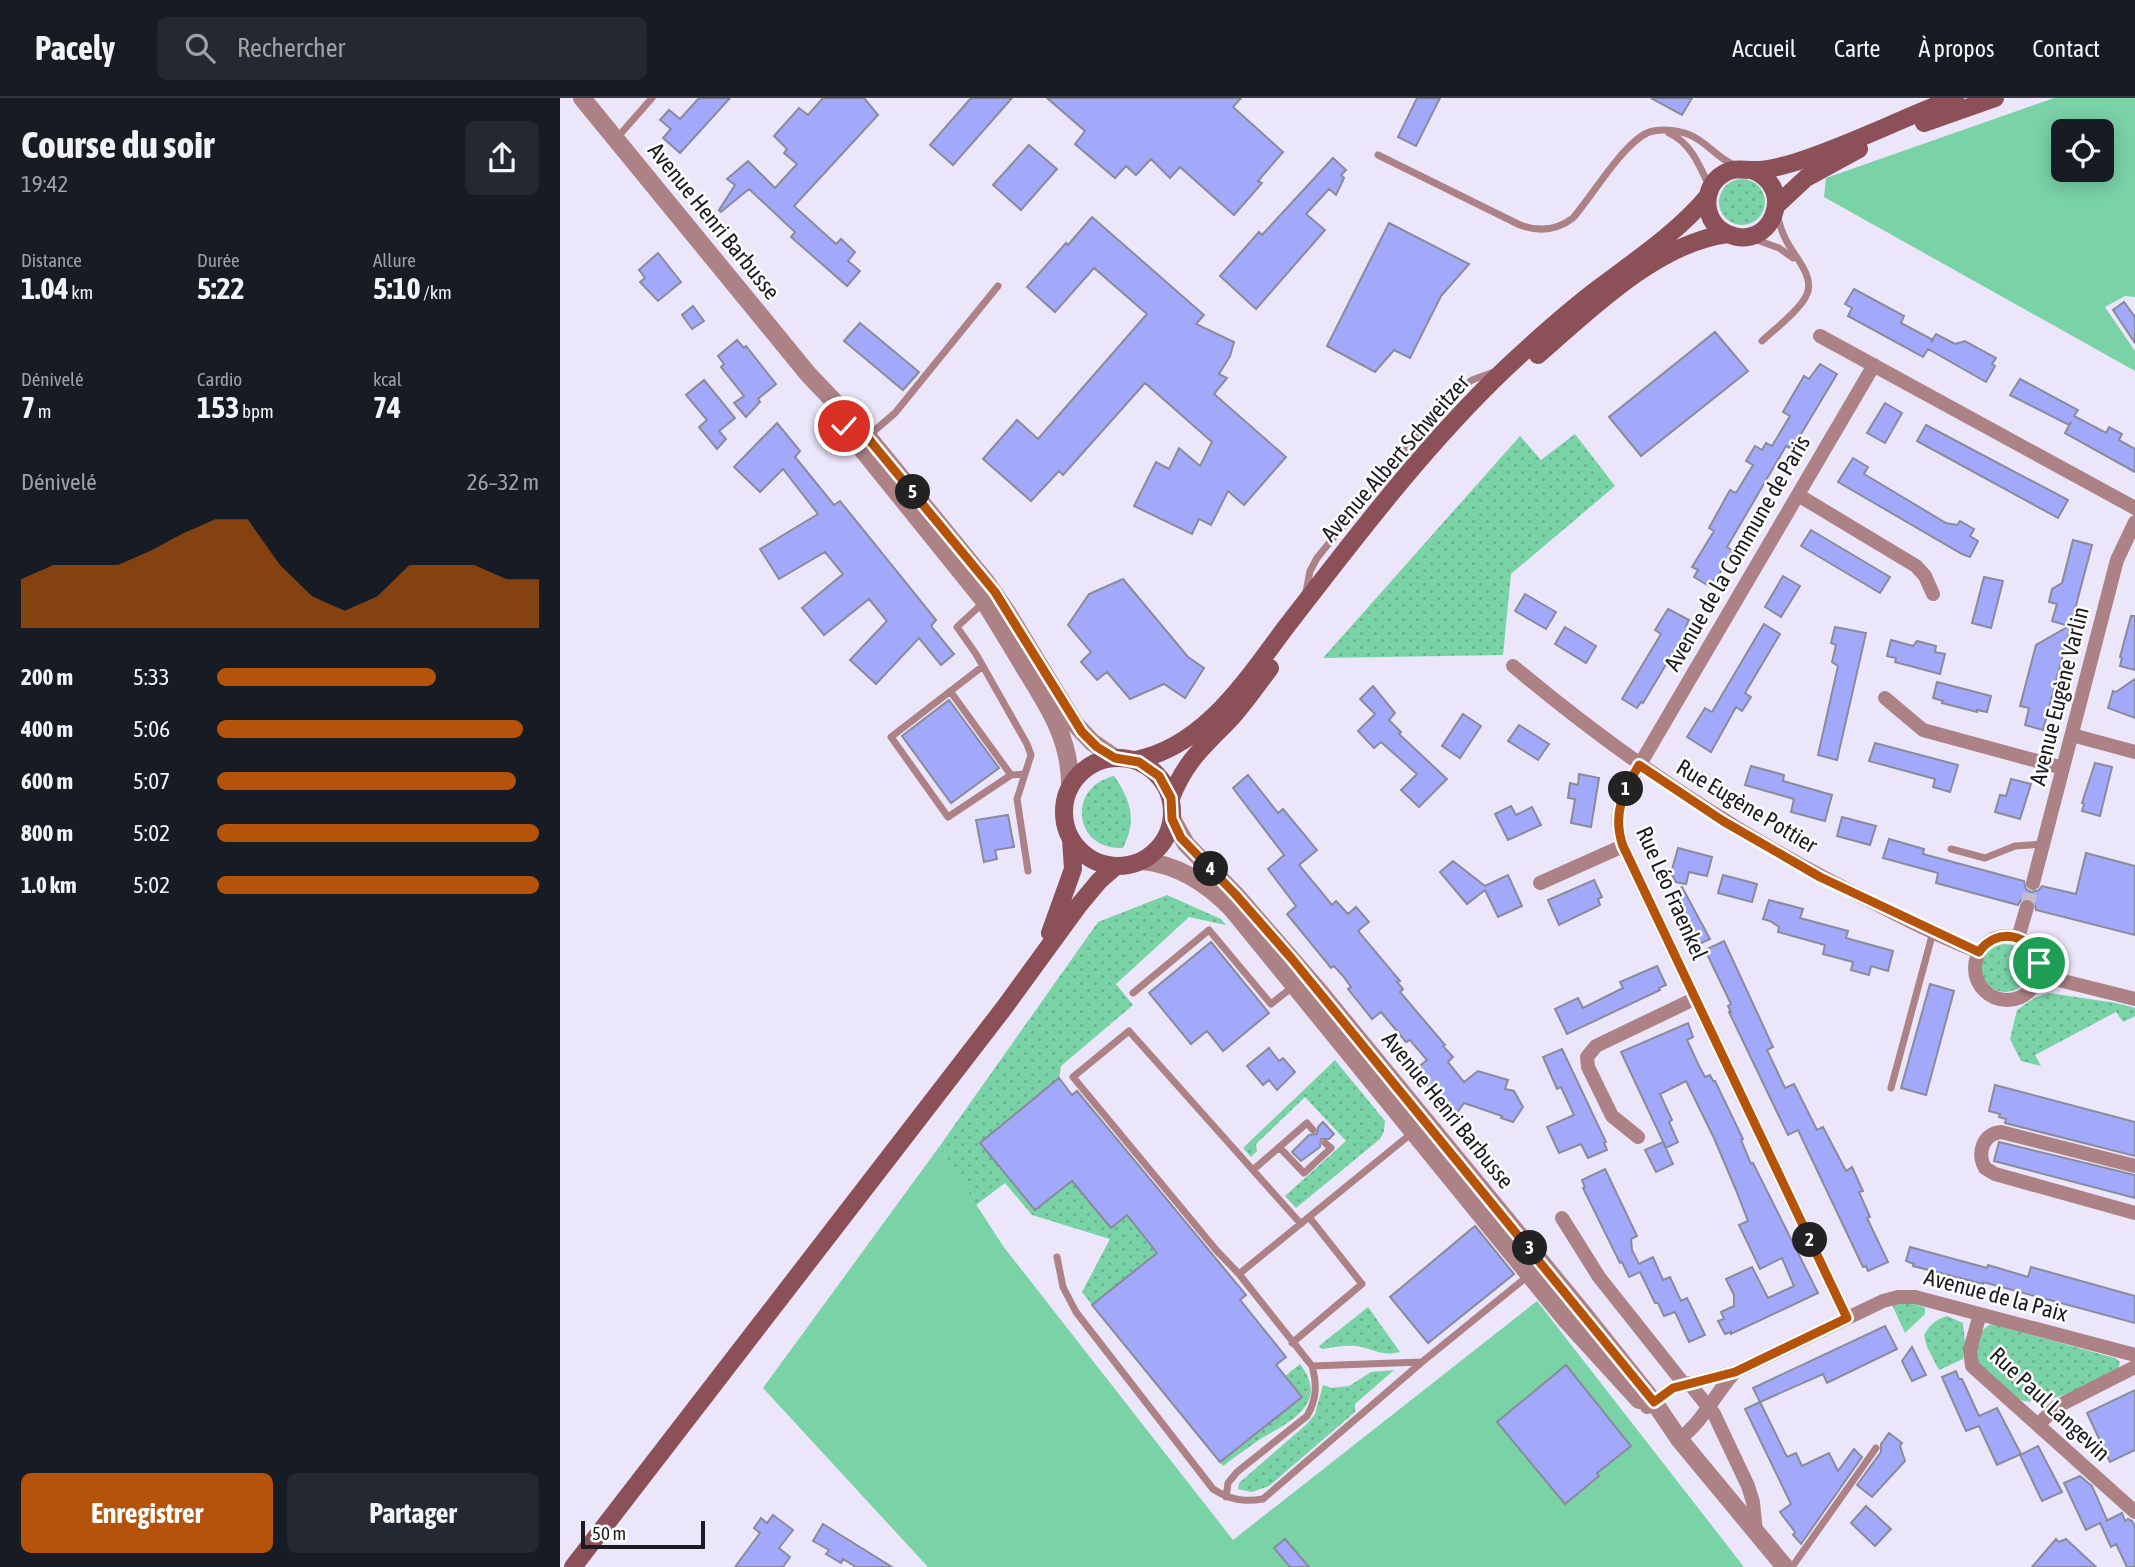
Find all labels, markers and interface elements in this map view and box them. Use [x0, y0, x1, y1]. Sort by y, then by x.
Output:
search box [157, 17, 647, 80]
text: Pacely [35, 29, 115, 67]
icon: search [181, 29, 219, 67]
text: Rechercher [237, 33, 345, 63]
text: Accueil [1732, 35, 1796, 62]
text: Carte [1834, 35, 1880, 62]
text: À propos [1918, 35, 1994, 62]
text: Contact [2032, 35, 2100, 62]
map controls [2051, 119, 2114, 182]
button: locate [2051, 119, 2114, 182]
button: share [465, 121, 539, 195]
text: Course du soir [21, 123, 214, 166]
street label: Avenue Henri Barbusse [643, 137, 785, 305]
text: 19:42 [21, 171, 68, 197]
text: Distance [21, 249, 82, 271]
text: Durée [197, 249, 240, 271]
text: Allure [373, 249, 416, 271]
text: 1.04 [21, 271, 69, 305]
text: 5:22 [197, 271, 245, 305]
text: 5:10 [373, 271, 421, 305]
text: km [69, 281, 93, 303]
text: /km [421, 281, 452, 303]
text: Dénivelé [21, 368, 84, 390]
text: Cardio [197, 368, 242, 390]
text: kcal [373, 368, 402, 390]
street label: Avenue Albert Schweitzer [1316, 368, 1475, 547]
text: 7 [21, 390, 35, 424]
text: 153 [197, 390, 239, 424]
text: 74 [373, 390, 401, 424]
pin [814, 396, 874, 456]
text: m [35, 400, 51, 422]
text: bpm [239, 400, 274, 422]
icon: check [825, 407, 863, 445]
street label: Avenue de la Commune de Paris [1659, 431, 1815, 675]
text: Dénivelé [21, 469, 97, 495]
text: 26–32 m [467, 469, 539, 495]
pin: 5 [896, 474, 930, 510]
text: 5 [908, 480, 917, 502]
street label: Avenue Eugène Varlin [2024, 604, 2094, 788]
text: 200 m [21, 664, 73, 690]
text: 5:33 [133, 664, 170, 690]
text: 400 m [21, 716, 73, 742]
text: 5:06 [133, 716, 170, 742]
street label: Rue Eugène Pottier [1672, 754, 1823, 859]
text: 600 m [21, 768, 73, 794]
text: 5:07 [133, 768, 170, 794]
pin: 1 [1608, 772, 1644, 806]
text: 1 [1621, 777, 1630, 799]
text: 800 m [21, 820, 73, 846]
text: 5:02 [133, 820, 170, 846]
street label: Rue Léo Fraenkel [1631, 822, 1713, 964]
pin: 4 [1194, 852, 1228, 886]
text: 4 [1206, 857, 1215, 879]
text: 1.0 km [21, 872, 77, 898]
text: 5:02 [133, 872, 170, 898]
pin [2009, 933, 2069, 993]
icon: arrive [2020, 944, 2058, 982]
street label: Avenue Henri Barbusse [1377, 1026, 1519, 1194]
pin: 2 [1792, 1222, 1828, 1258]
text: 2 [1805, 1228, 1814, 1250]
pin: 3 [1513, 1230, 1548, 1266]
text: 3 [1525, 1236, 1534, 1258]
street label: Avenue de la Paix [1921, 1263, 2071, 1327]
street label: Rue Paul Langevin [1985, 1342, 2115, 1466]
button: Enregistrer [21, 1473, 273, 1553]
button: Partager [287, 1473, 539, 1553]
scale bar [581, 1518, 705, 1550]
text: 50 m [592, 1522, 626, 1544]

